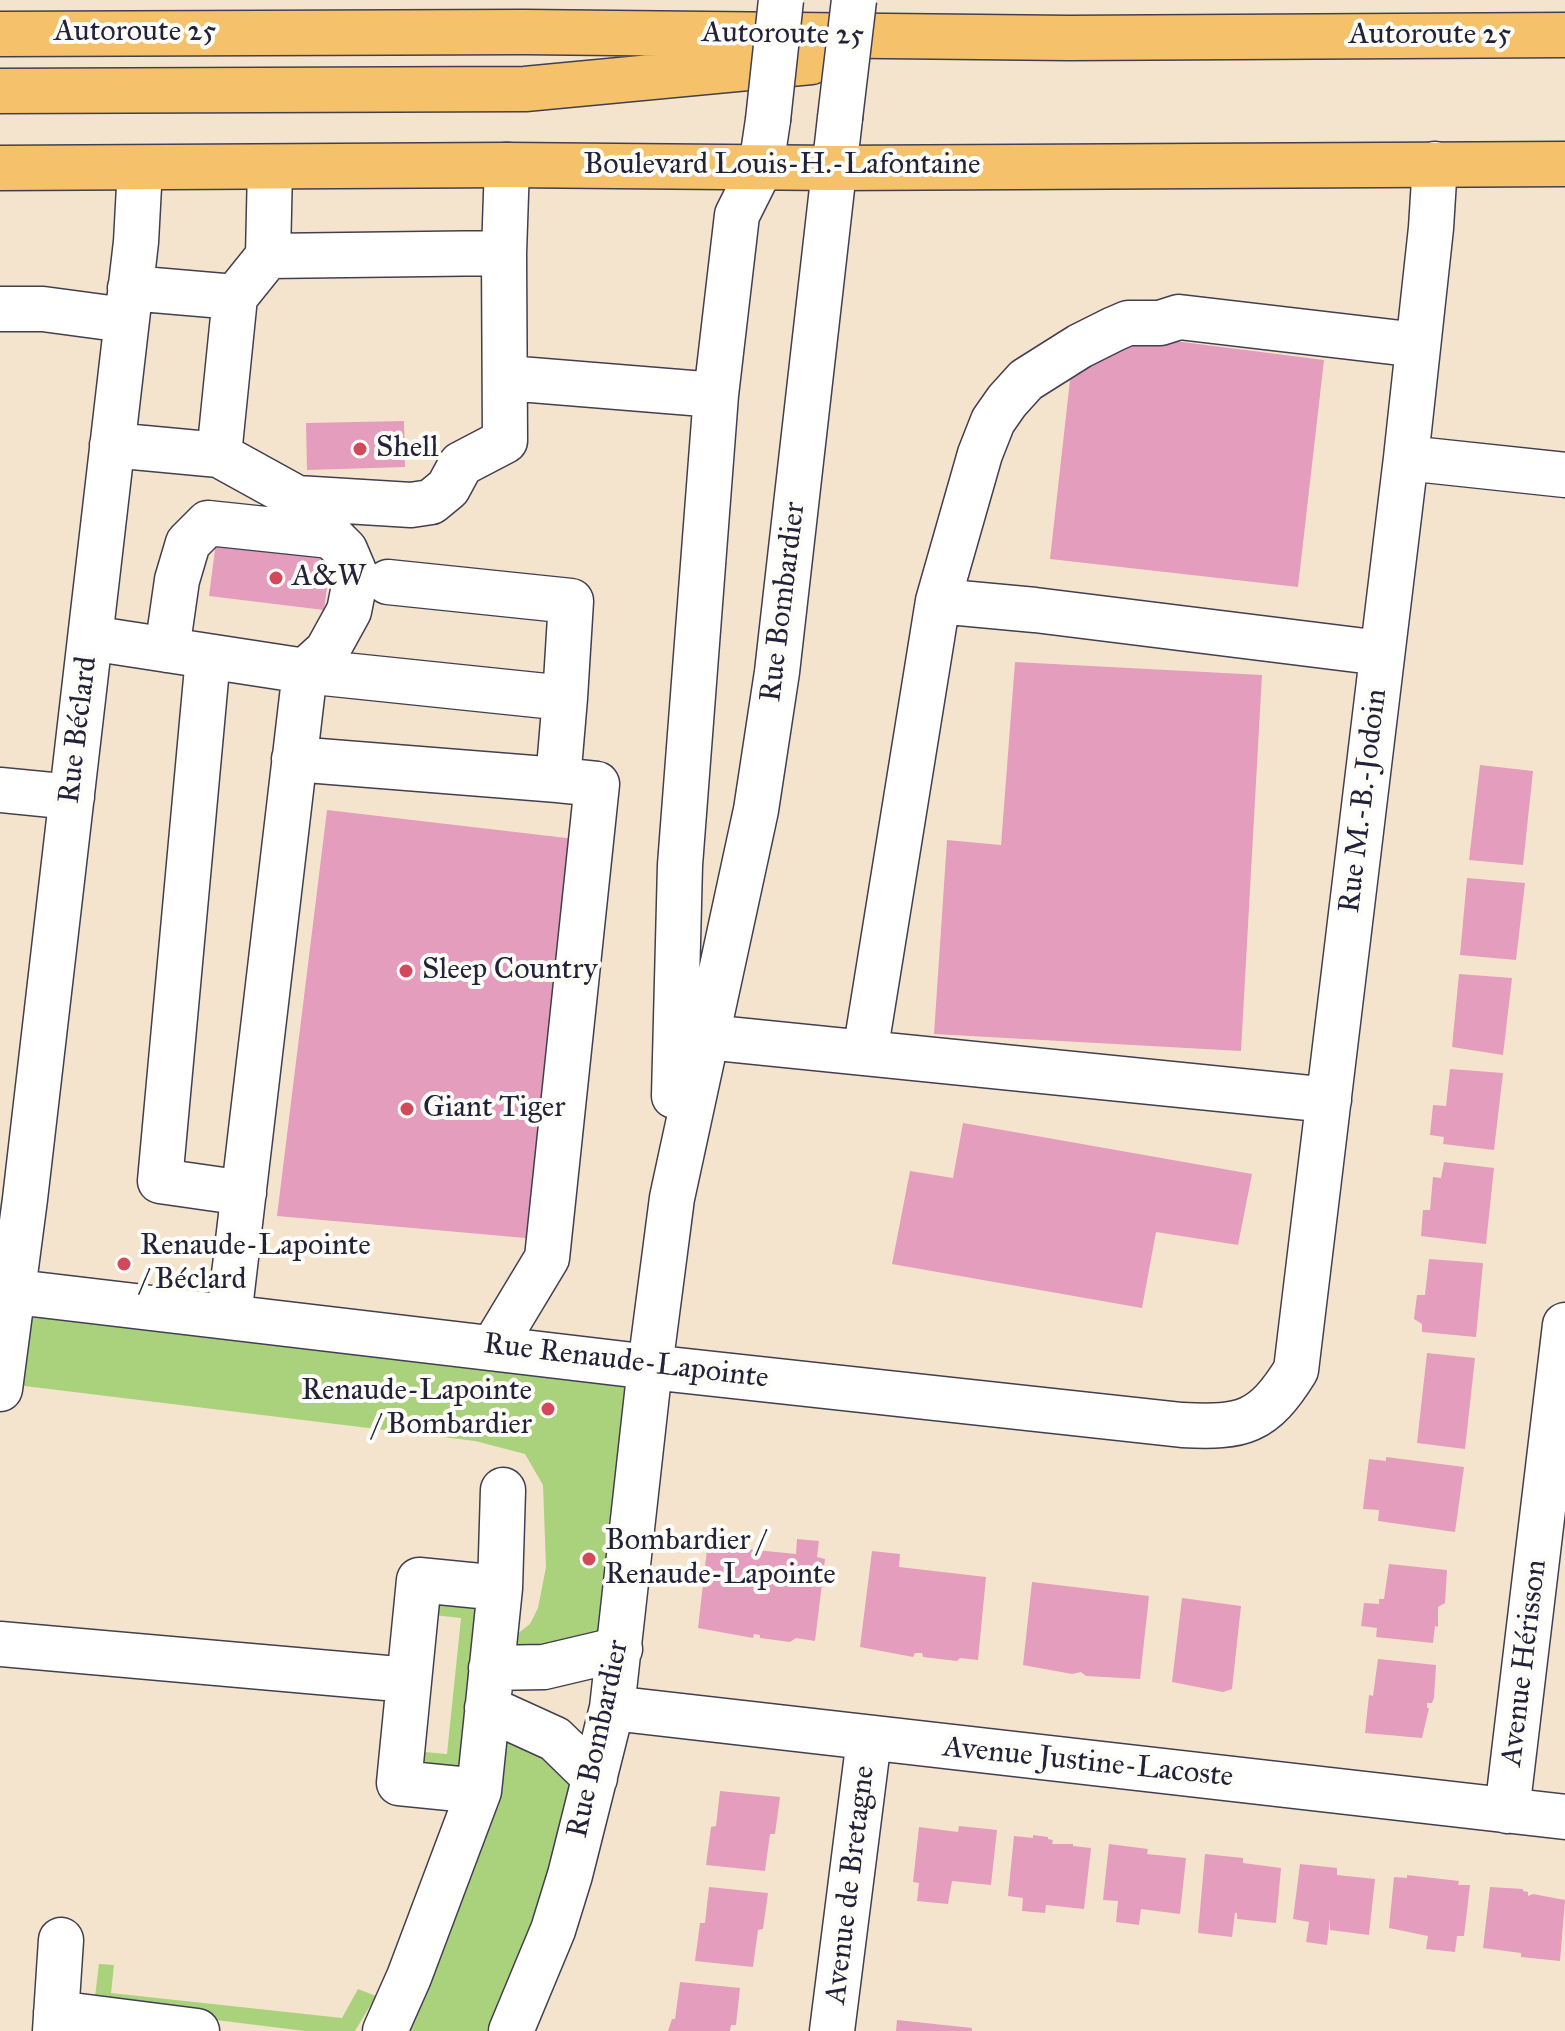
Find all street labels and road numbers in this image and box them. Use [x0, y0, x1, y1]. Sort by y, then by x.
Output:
street label: Autoroute 25 [54, 15, 216, 51]
street label: Autoroute 25 [702, 16, 864, 54]
street label: Autoroute 25 [1349, 18, 1511, 54]
street label: Boulevard Louis-H.-Lafontaine [583, 148, 981, 184]
street label: Rue Bombardier [754, 500, 814, 704]
street label: Rue Béclard [52, 654, 106, 806]
street label: Rue M.-B.-Jodoin [1332, 687, 1396, 915]
street label: Rue Renaude-Lapointe [482, 1327, 770, 1397]
street label: Avenue Hérisson [1494, 1558, 1556, 1768]
street label: Rue Bombardier [560, 1637, 638, 1841]
street label: Avenue Justine-Lacoste [941, 1730, 1235, 1796]
street label: Avenue de Bretagne [819, 1764, 883, 2006]

